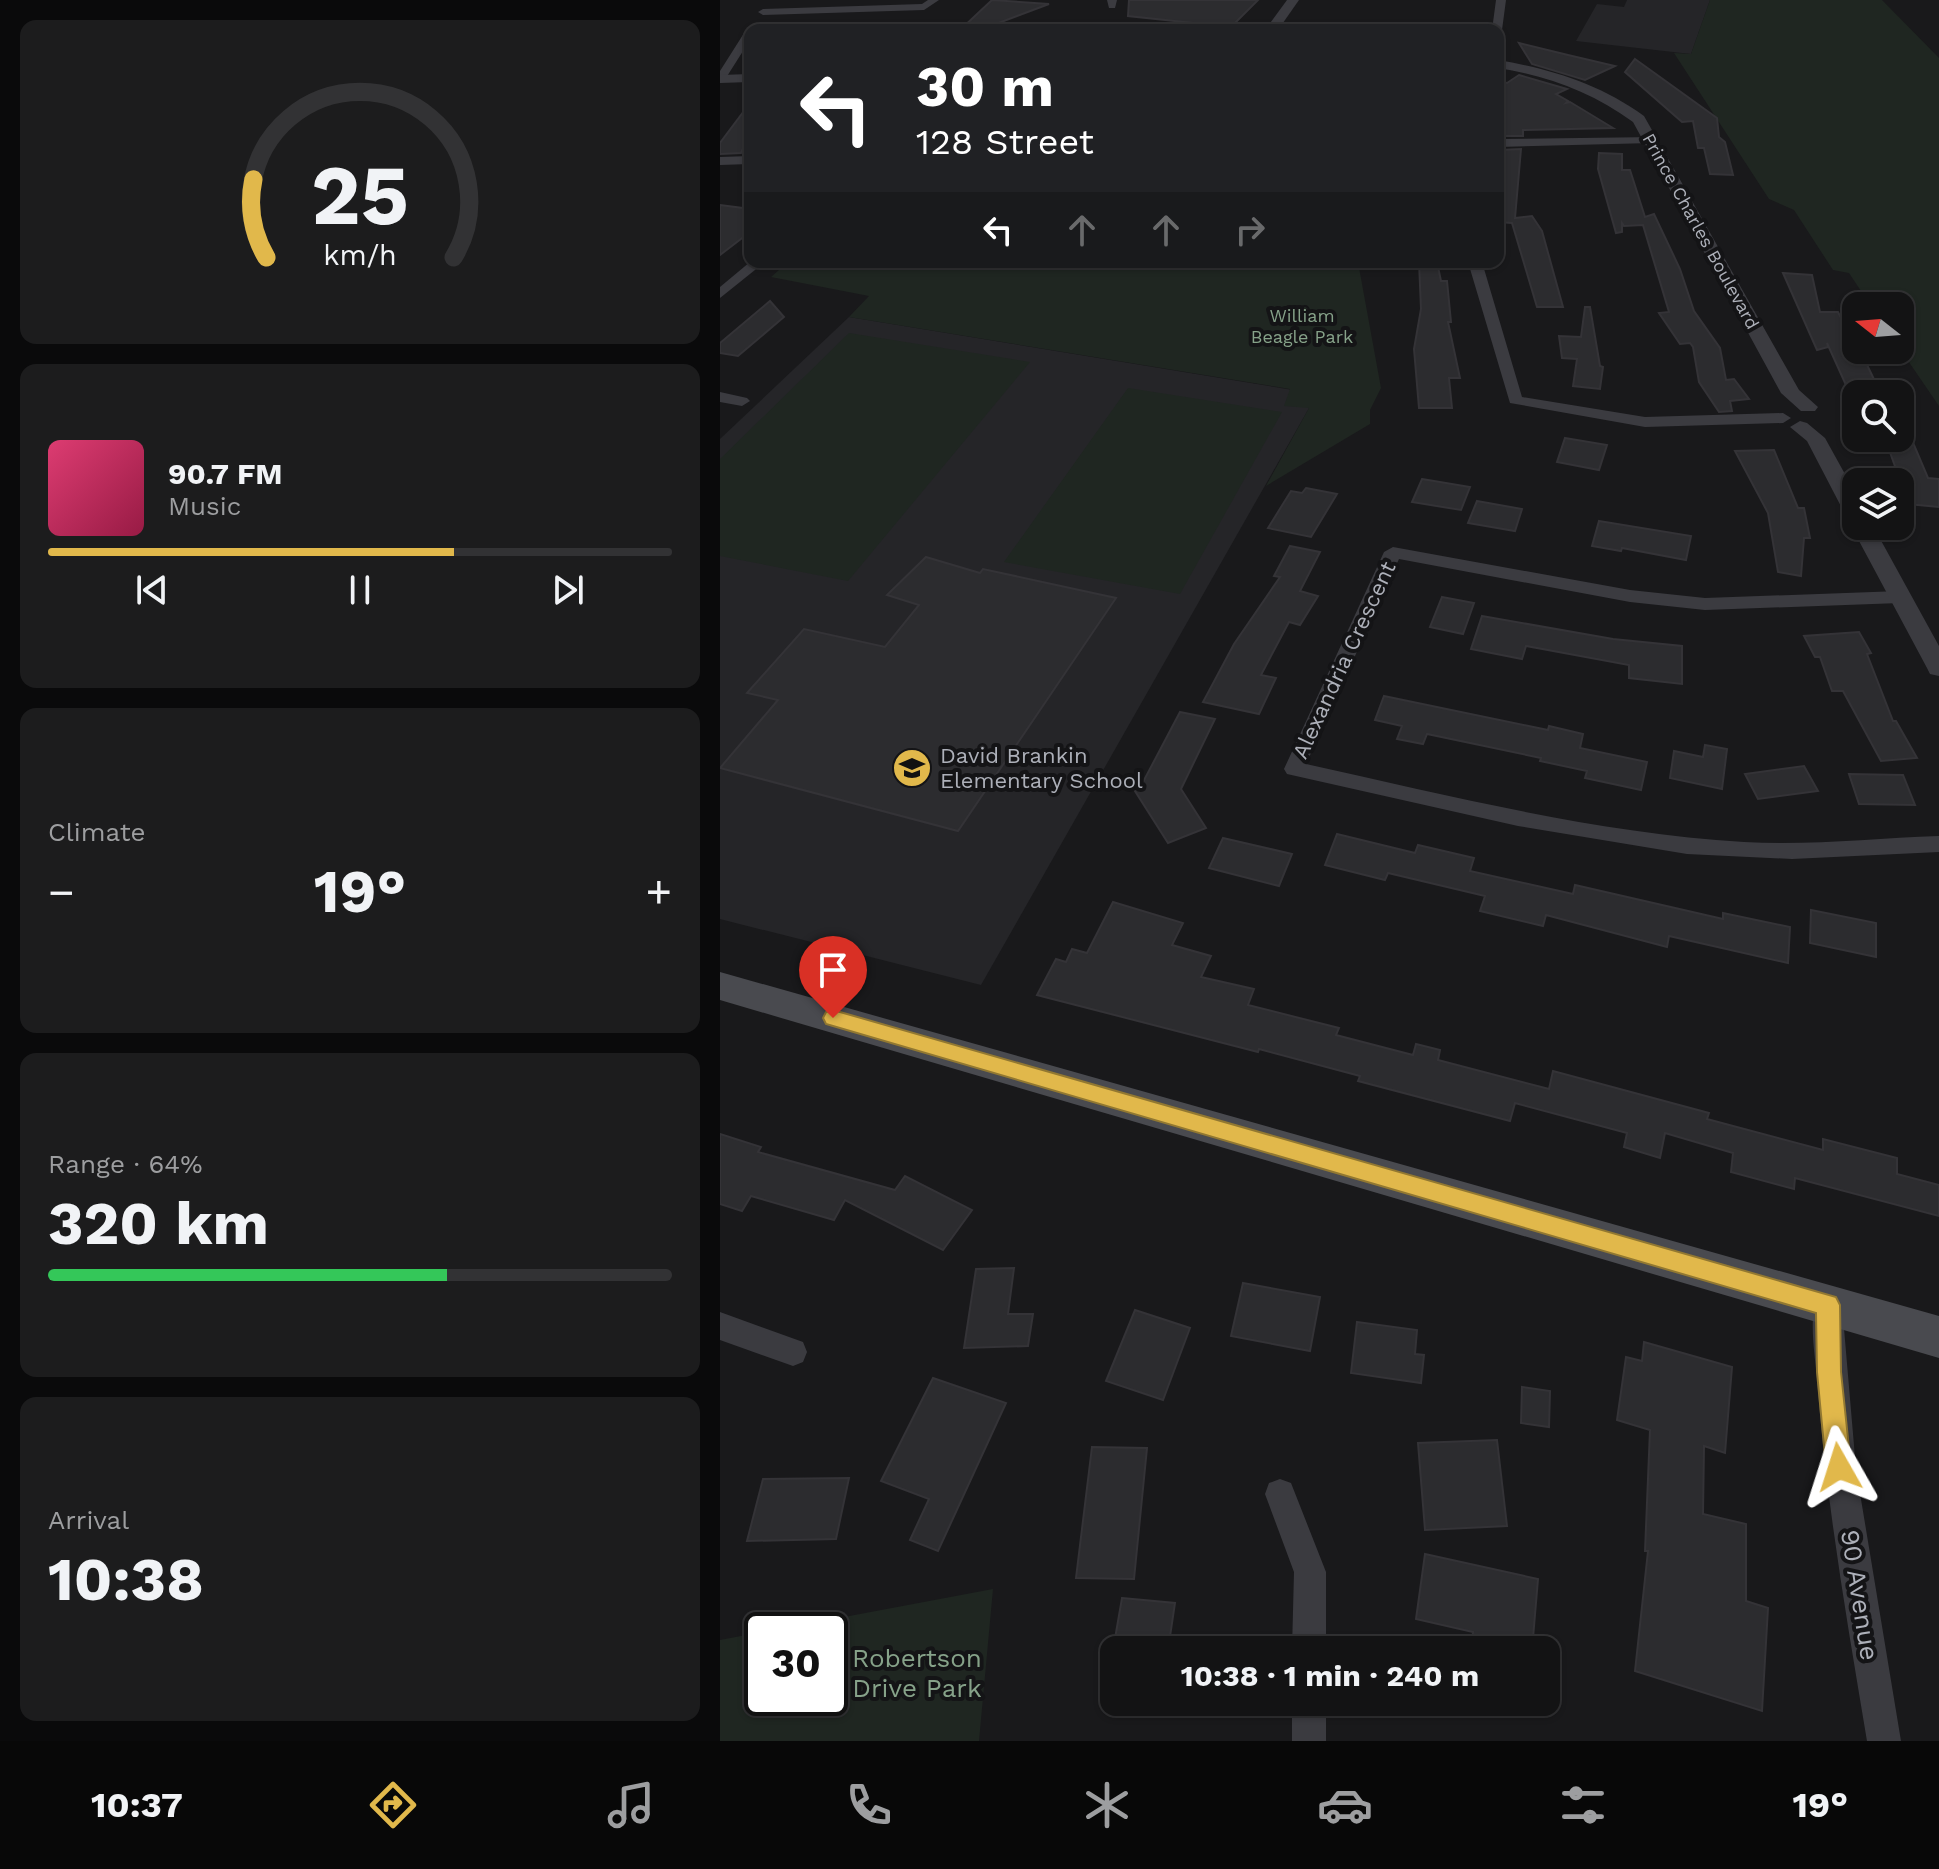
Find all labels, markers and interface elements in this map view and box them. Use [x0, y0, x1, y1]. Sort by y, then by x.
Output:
text: 30 m [916, 54, 1054, 120]
icon: left [784, 56, 888, 160]
text: 128 Street [916, 121, 1094, 163]
street label: Prince Charles Boulevard [1638, 130, 1764, 332]
text: 25 [311, 147, 409, 244]
icon: left [976, 208, 1020, 252]
icon: ahead [1060, 208, 1104, 252]
icon: ahead [1144, 208, 1188, 252]
icon: right [1228, 208, 1272, 252]
text: km/h [323, 238, 397, 272]
north arrow [1842, 292, 1914, 364]
map controls [1842, 292, 1914, 540]
park label: William Beagle Park [1251, 305, 1353, 347]
button: search [1842, 380, 1914, 452]
text: 90.7 FM [168, 456, 283, 491]
button: layers [1842, 468, 1914, 540]
text: Music [168, 491, 241, 521]
street label: Alexandria Crescent [1287, 557, 1401, 763]
icon: previous [130, 568, 174, 612]
icon: pause [338, 568, 382, 612]
icon: next [546, 568, 590, 612]
place label: David Brankin Elementary School [940, 743, 1143, 793]
school or university icon: David Brankin Elementary School [891, 747, 933, 789]
text: Climate [48, 817, 146, 847]
text: 19° [314, 856, 406, 927]
text: − [48, 866, 75, 918]
text: + [645, 866, 672, 918]
pin [799, 936, 867, 1018]
icon: arrive [811, 948, 855, 992]
text: Range · 64% [48, 1149, 203, 1179]
text: 320 km [48, 1188, 269, 1259]
position arrow [1797, 1425, 1881, 1509]
text: Arrival [48, 1505, 129, 1535]
street label: 90 Avenue [1835, 1527, 1885, 1663]
text: 10:38 [48, 1544, 204, 1615]
speed limit sign: 30 [744, 1612, 848, 1716]
park label: Robertson Drive Park [852, 1643, 982, 1703]
text: 10:38 · 1 min · 240 m [1181, 1658, 1479, 1693]
icon: directions [365, 1777, 421, 1833]
icon: music [603, 1777, 659, 1833]
icon: phone [841, 1777, 897, 1833]
icon: climate [1079, 1777, 1135, 1833]
icon: car [1317, 1777, 1373, 1833]
icon: filters [1555, 1777, 1611, 1833]
text: 10:37 [91, 1784, 183, 1826]
text: 19° [1792, 1784, 1848, 1826]

